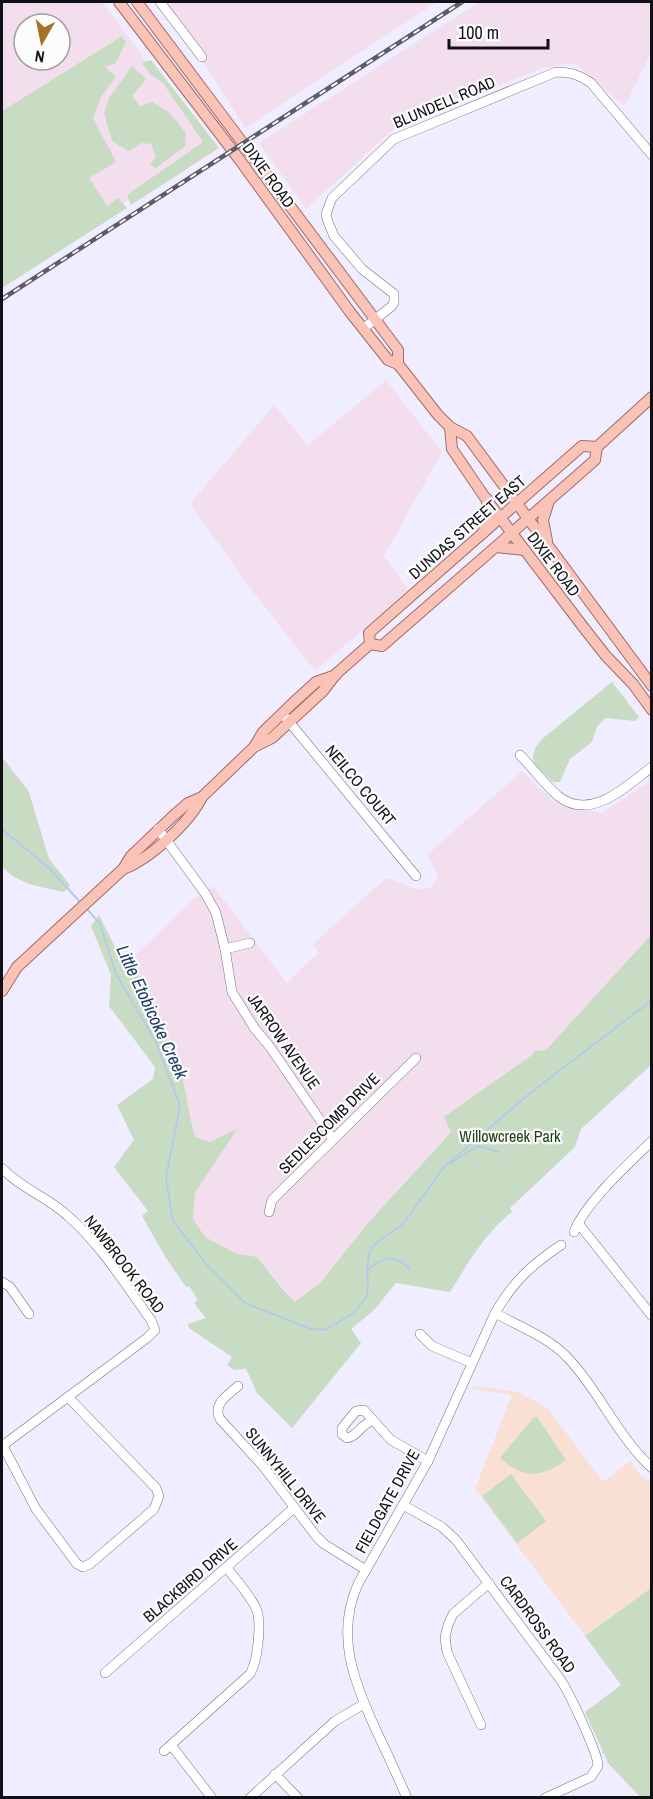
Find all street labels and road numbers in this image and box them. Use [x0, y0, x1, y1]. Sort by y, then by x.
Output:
street label: BLUNDELL ROAD [390, 71, 498, 133]
street label: DIXIE ROAD [238, 138, 300, 212]
street label: DUNDAS STREET EAST [404, 470, 530, 584]
street label: DIXIE ROAD [522, 527, 586, 601]
street label: NEILCO COURT [321, 740, 401, 830]
street label: JARROW AVENUE [243, 988, 325, 1094]
street label: SEDLESCOMB DRIVE [274, 1068, 384, 1178]
street label: NAWBROOK ROAD [80, 1210, 170, 1318]
street label: SUNNYHILL DRIVE [241, 1423, 331, 1527]
street label: FIELDGATE DRIVE [349, 1445, 425, 1557]
street label: BLACKBIRD DRIVE [138, 1533, 242, 1627]
street label: CARDROSS ROAD [495, 1571, 581, 1677]

